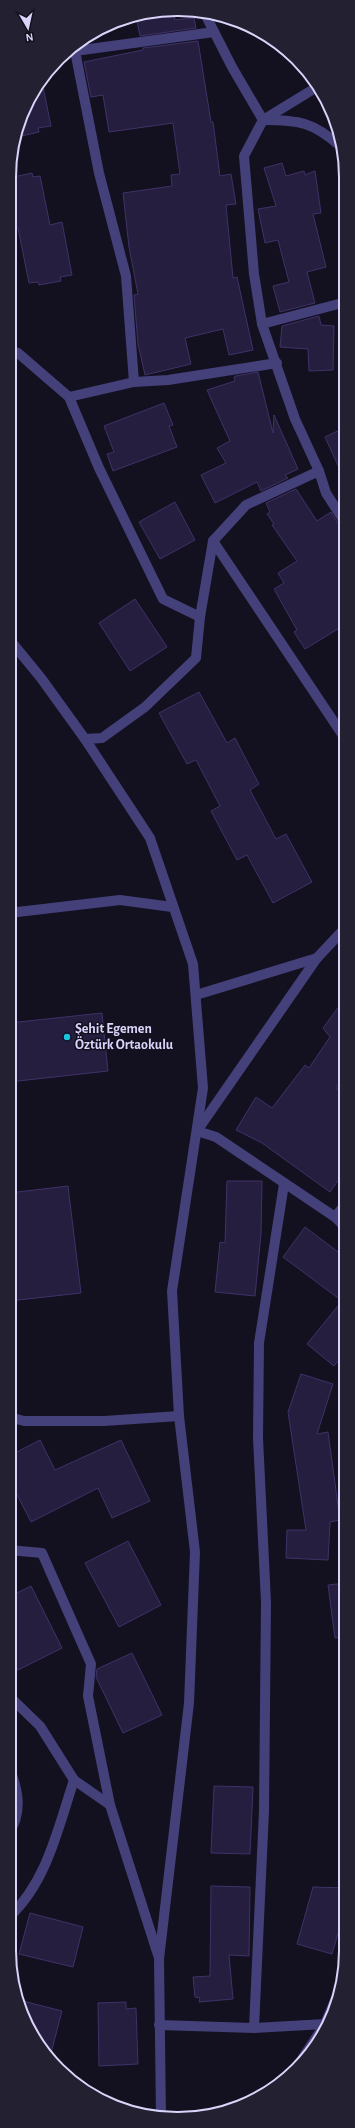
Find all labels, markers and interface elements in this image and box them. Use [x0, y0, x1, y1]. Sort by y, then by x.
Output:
north arrow [8, 8, 48, 48]
text: N [25, 31, 34, 43]
place label: Şehit Egemen Öztürk Ortaokulu [75, 1022, 174, 1052]
marker: Şehit Egemen Öztürk Ortaokulu [62, 1032, 72, 1042]

